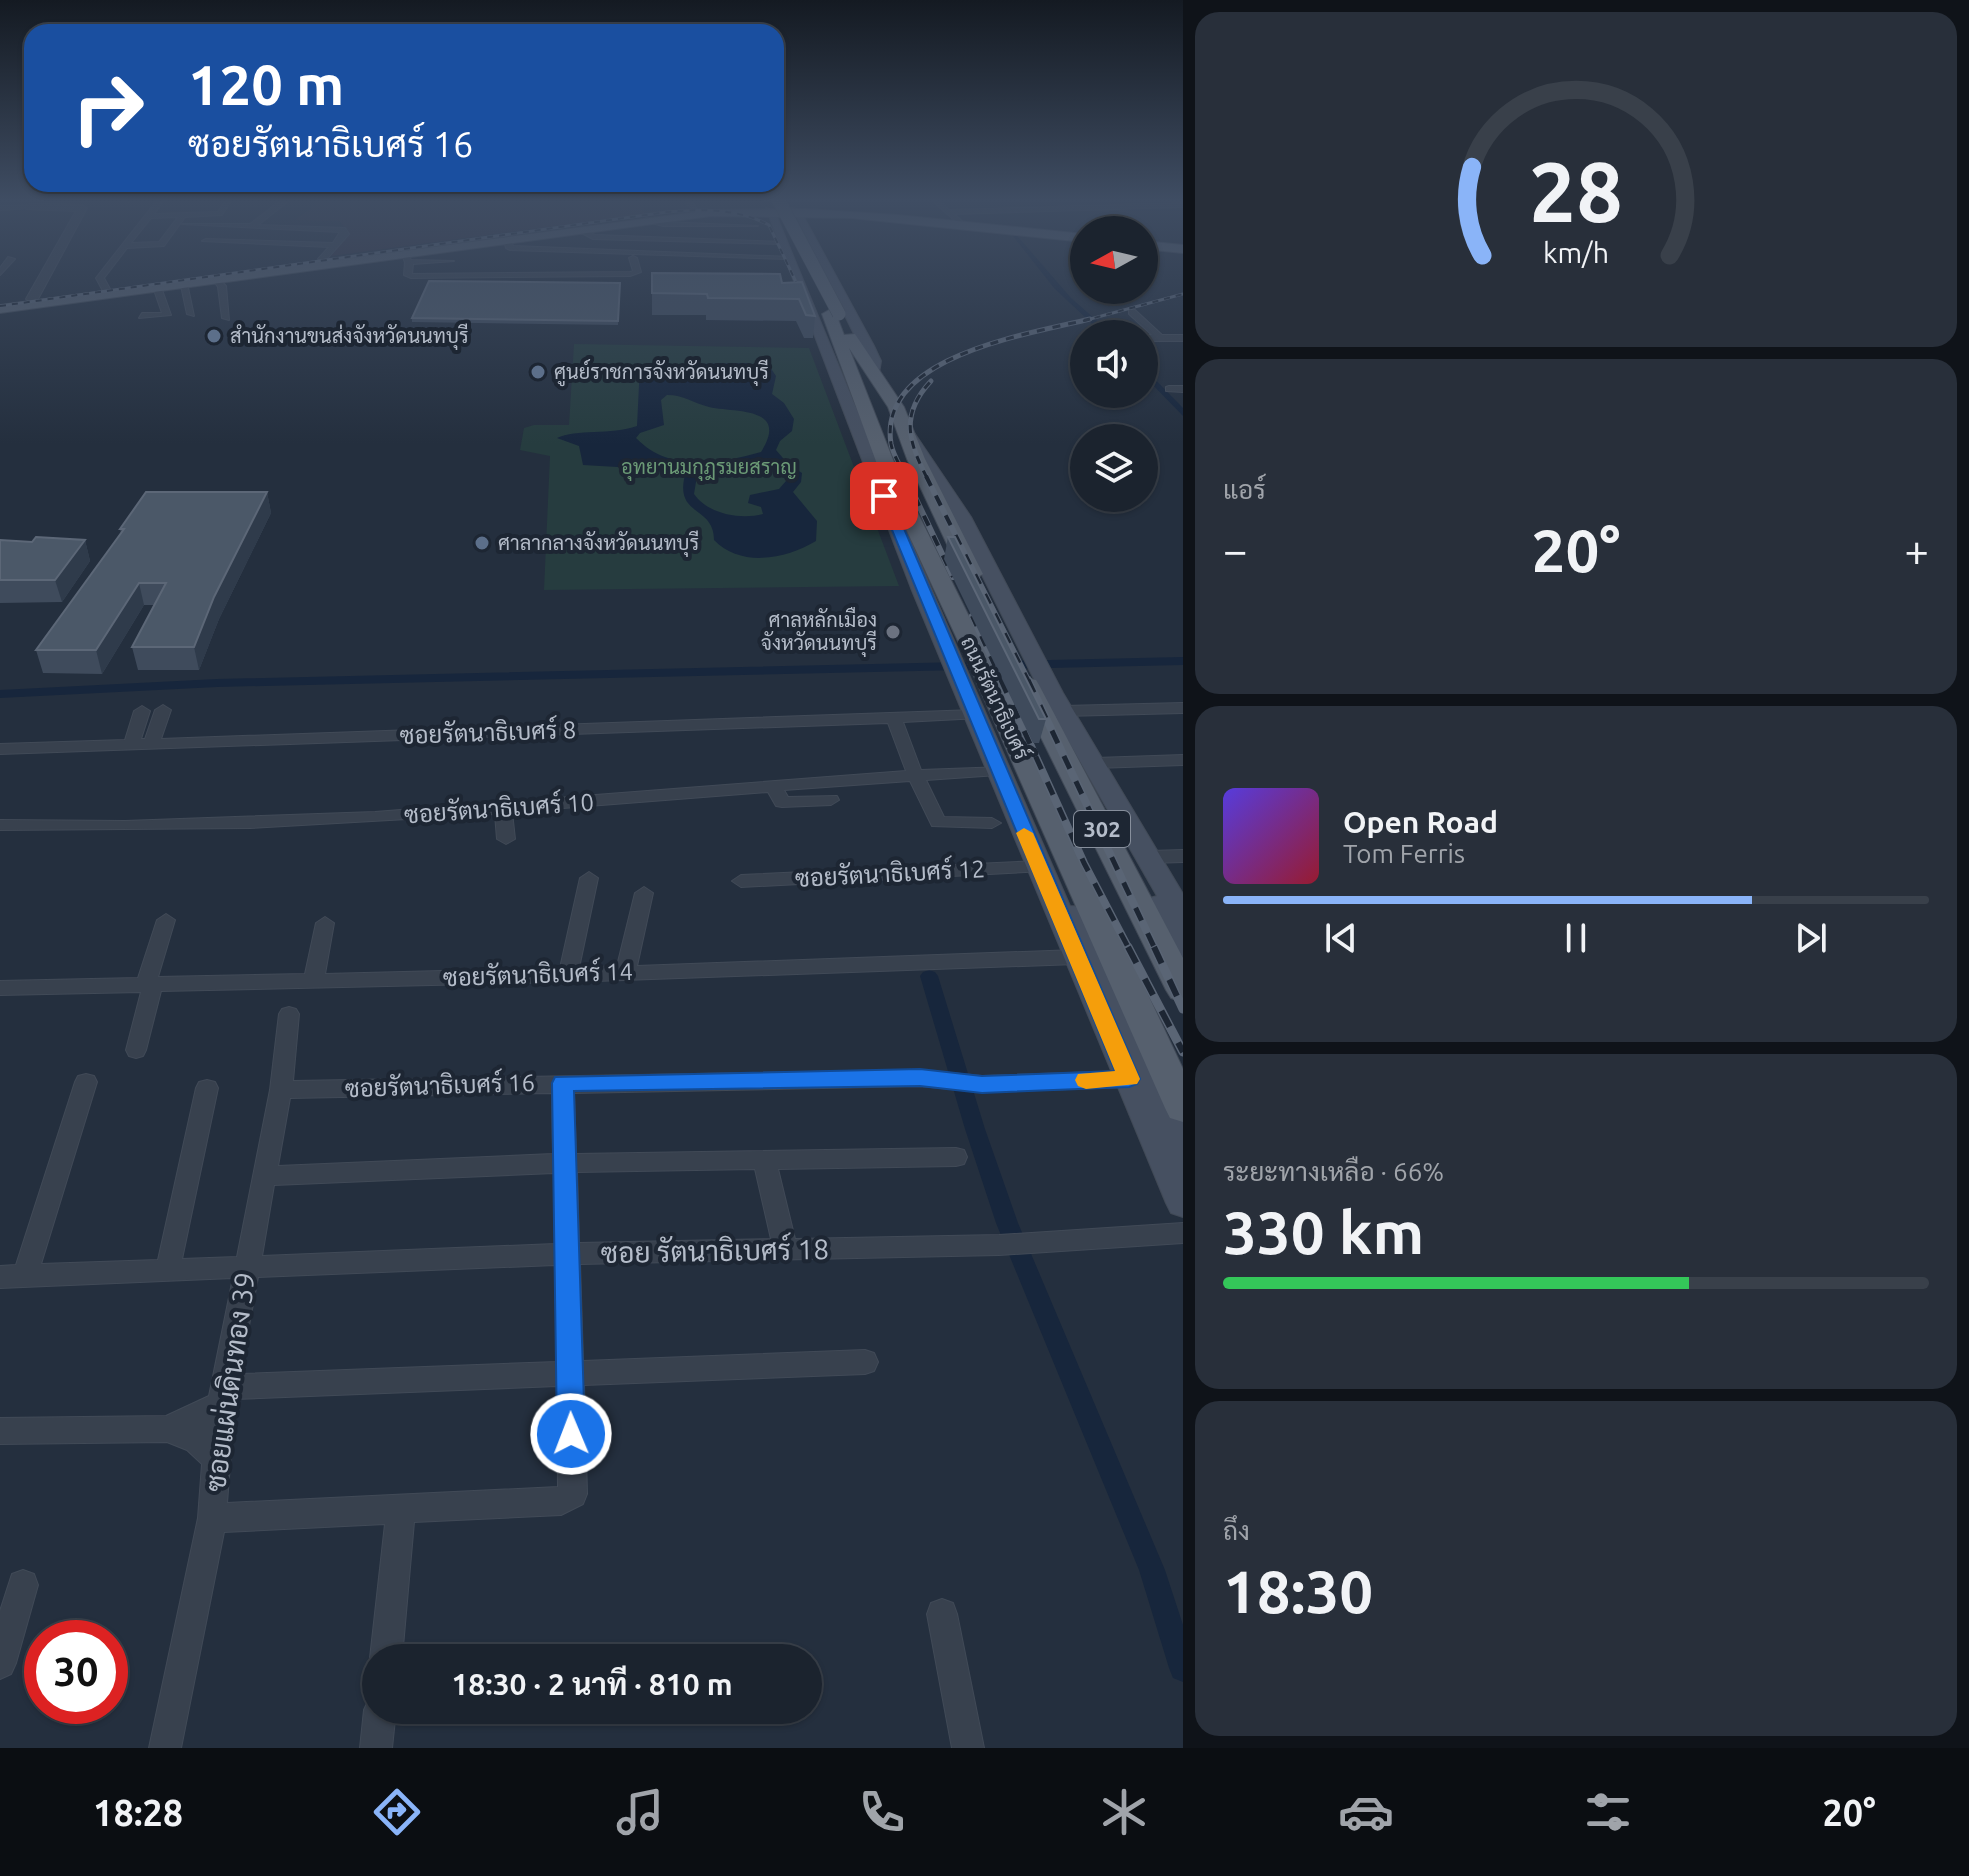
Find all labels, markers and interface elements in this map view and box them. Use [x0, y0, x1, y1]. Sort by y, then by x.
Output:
text: 120 m [188, 53, 344, 116]
icon: right [56, 56, 160, 160]
text: ซอยรัตนาธิเบศร์ 16 [188, 123, 473, 164]
text: 28 [1529, 143, 1623, 237]
north arrow [1070, 216, 1158, 304]
map controls [1070, 216, 1158, 512]
text: km/h [1543, 236, 1609, 268]
button: sound [1070, 320, 1158, 408]
place label: สำนักงานขนส่งจังหวัดนนทบุรี [230, 323, 469, 350]
marker: สำนักงานขนส่งจังหวัดนนทบุรี [205, 327, 223, 345]
place label: ศูนย์ราชการจังหวัดนนทบุรี [554, 358, 769, 387]
marker: ศูนย์ราชการจังหวัดนนทบุรี [529, 363, 547, 381]
button: layers [1070, 424, 1158, 512]
park label: อุทยานมกุฎรมยสราญ [621, 455, 797, 481]
pin [850, 462, 918, 530]
icon: arrive [862, 474, 906, 518]
text: แอร์ [1223, 475, 1266, 504]
text: 20° [1532, 516, 1620, 583]
text: − [1223, 525, 1248, 574]
text: + [1904, 525, 1929, 574]
place label: ศาลากลางจังหวัดนนทบุรี [498, 530, 699, 557]
marker: ศาลากลางจังหวัดนนทบุรี [473, 534, 491, 552]
place label: ศาลหลักเมือง จังหวัดนนทบุรี [761, 606, 877, 657]
marker: ศาลหลักเมือง จังหวัดนนทบุรี [884, 623, 902, 641]
street label: ถนนรัตนาธิเบศร์ [957, 632, 1036, 763]
street label: ซอยรัตนาธิเบศร์ 8 [399, 714, 577, 749]
street label: ซอยรัตนาธิเบศร์ 10 [403, 786, 595, 829]
text: Open Road [1343, 805, 1498, 839]
road number: 302 [1074, 811, 1130, 847]
text: Tom Ferris [1343, 839, 1465, 868]
street label: ซอยรัตนาธิเบศร์ 12 [794, 853, 986, 892]
icon: previous [1319, 916, 1363, 960]
icon: pause [1554, 916, 1598, 960]
icon: next [1789, 916, 1833, 960]
street label: ซอยรัตนาธิเบศร์ 14 [442, 956, 634, 991]
street label: ซอยรัตนาธิเบศร์ 16 [344, 1067, 536, 1102]
text: ระยะทางเหลือ · 66% [1223, 1157, 1444, 1186]
text: 330 km [1223, 1198, 1424, 1265]
street label: ซอย รัตนาธิเบศร์ 18 [600, 1230, 829, 1268]
street label: ซอยแผ่นดินทอง 39 [198, 1270, 260, 1494]
position arrow [529, 1392, 613, 1476]
text: ถึง [1223, 1516, 1250, 1545]
text: 18:30 [1223, 1557, 1373, 1624]
speed limit sign: 30 [24, 1620, 128, 1724]
text: 18:30 · 2 นาที · 810 m [451, 1667, 733, 1701]
icon: directions [369, 1784, 425, 1840]
icon: music [612, 1784, 668, 1840]
icon: phone [854, 1784, 910, 1840]
icon: climate [1096, 1784, 1152, 1840]
icon: car [1338, 1784, 1394, 1840]
icon: filters [1580, 1784, 1636, 1840]
text: 18:28 [93, 1792, 183, 1833]
text: 20° [1822, 1792, 1876, 1833]

